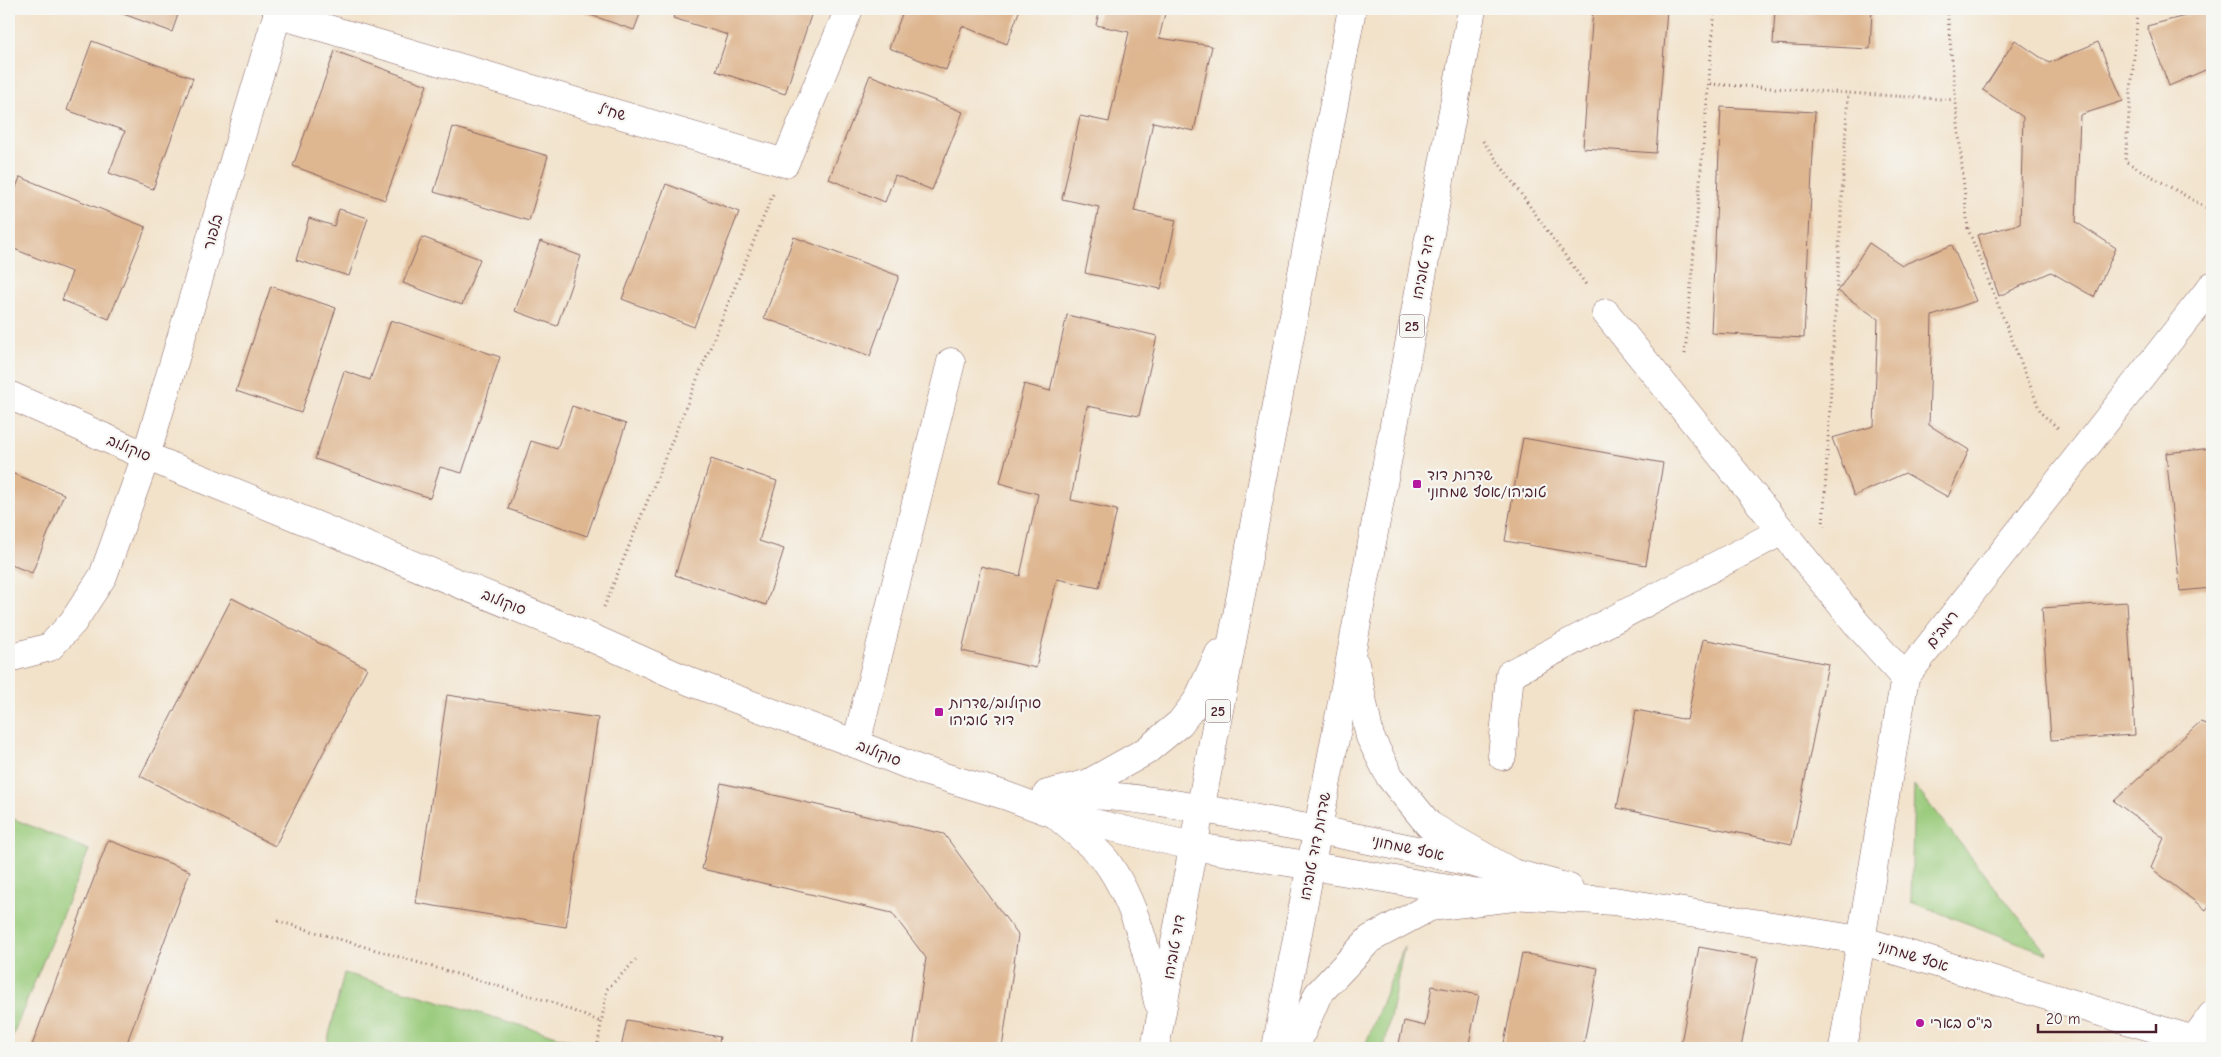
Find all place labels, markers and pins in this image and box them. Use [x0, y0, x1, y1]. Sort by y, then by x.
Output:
place label: שדרות דוד טוביהו/אסף שמחוני [1427, 466, 1547, 501]
marker: שדרות דוד טוביהו/אסף שמחוני [1411, 478, 1423, 490]
place label: סוקולוב/שדרות דוד טוביהו [948, 694, 1041, 729]
marker: סוקולוב/שדרות דוד טוביהו [933, 706, 945, 718]
place label: בי"ס בארי [1930, 1014, 1992, 1032]
marker: בי"ס בארי [1914, 1017, 1926, 1029]

